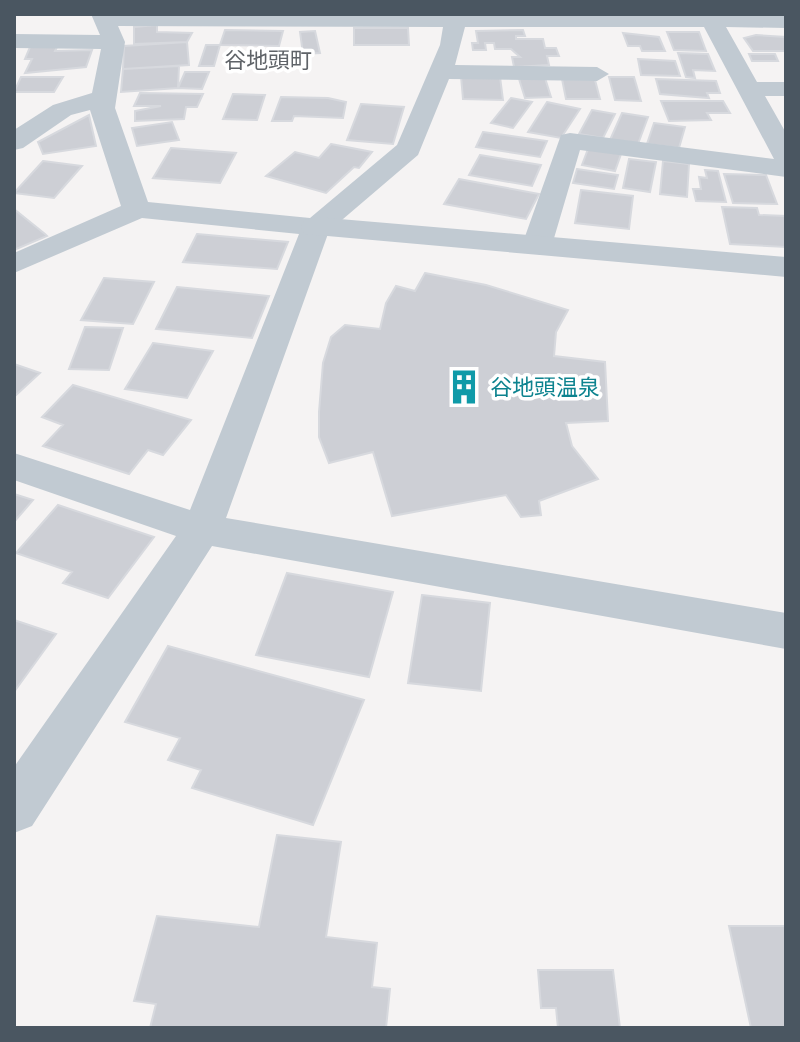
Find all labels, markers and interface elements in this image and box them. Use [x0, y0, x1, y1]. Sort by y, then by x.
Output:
district label: 谷地頭町 [224, 47, 312, 74]
building icon: 谷地頭温泉 [445, 368, 483, 406]
place label: 谷地頭温泉 [490, 374, 600, 401]

